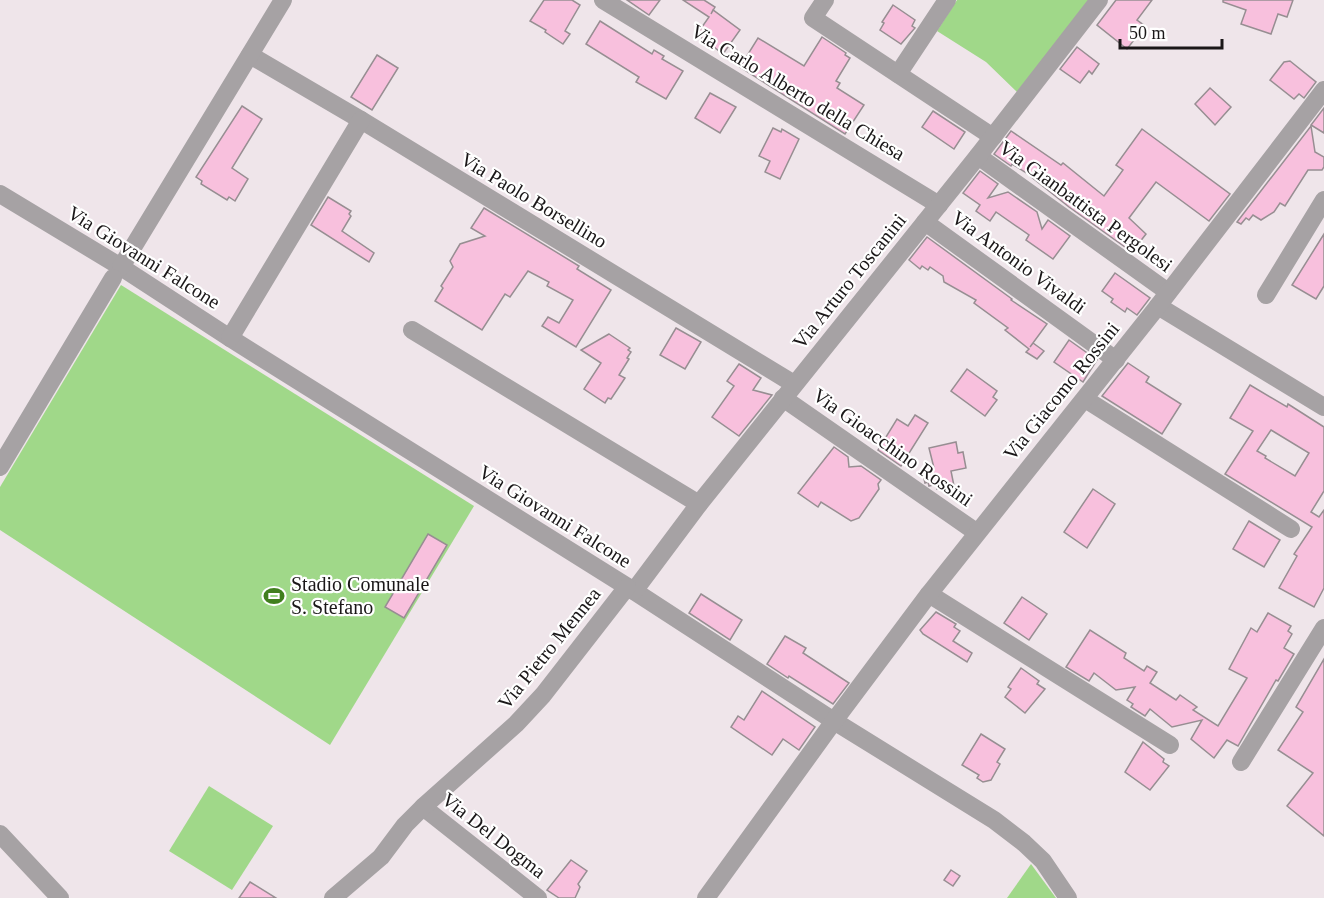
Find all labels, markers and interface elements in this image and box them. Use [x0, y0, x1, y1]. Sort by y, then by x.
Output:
scale bar [1120, 12, 1222, 50]
street label: Via Carlo Alberto della Chiesa [687, 19, 909, 165]
text: 50 m [1129, 23, 1166, 43]
street label: Via Gianbattista Pergolesi [995, 136, 1177, 277]
street label: Via Paolo Borsellino [457, 148, 611, 252]
street label: Via Giovanni Falcone [64, 201, 224, 313]
street label: Via Antonio Vivaldi [948, 206, 1091, 318]
street label: Via Arturo Toscanini [788, 209, 910, 353]
street label: Via Giacomo Rossini [999, 317, 1124, 464]
street label: Via Gioacchino Rossini [809, 384, 977, 511]
street label: Via Giovanni Falcone [475, 460, 635, 572]
place label: Stadio Comunale S. Stefano [291, 573, 429, 618]
street label: Via Pietro Mennea [493, 583, 605, 713]
sports icon: Stadio Comunale S. Stefano [262, 584, 286, 608]
street label: Via Del Dogma [437, 788, 550, 883]

